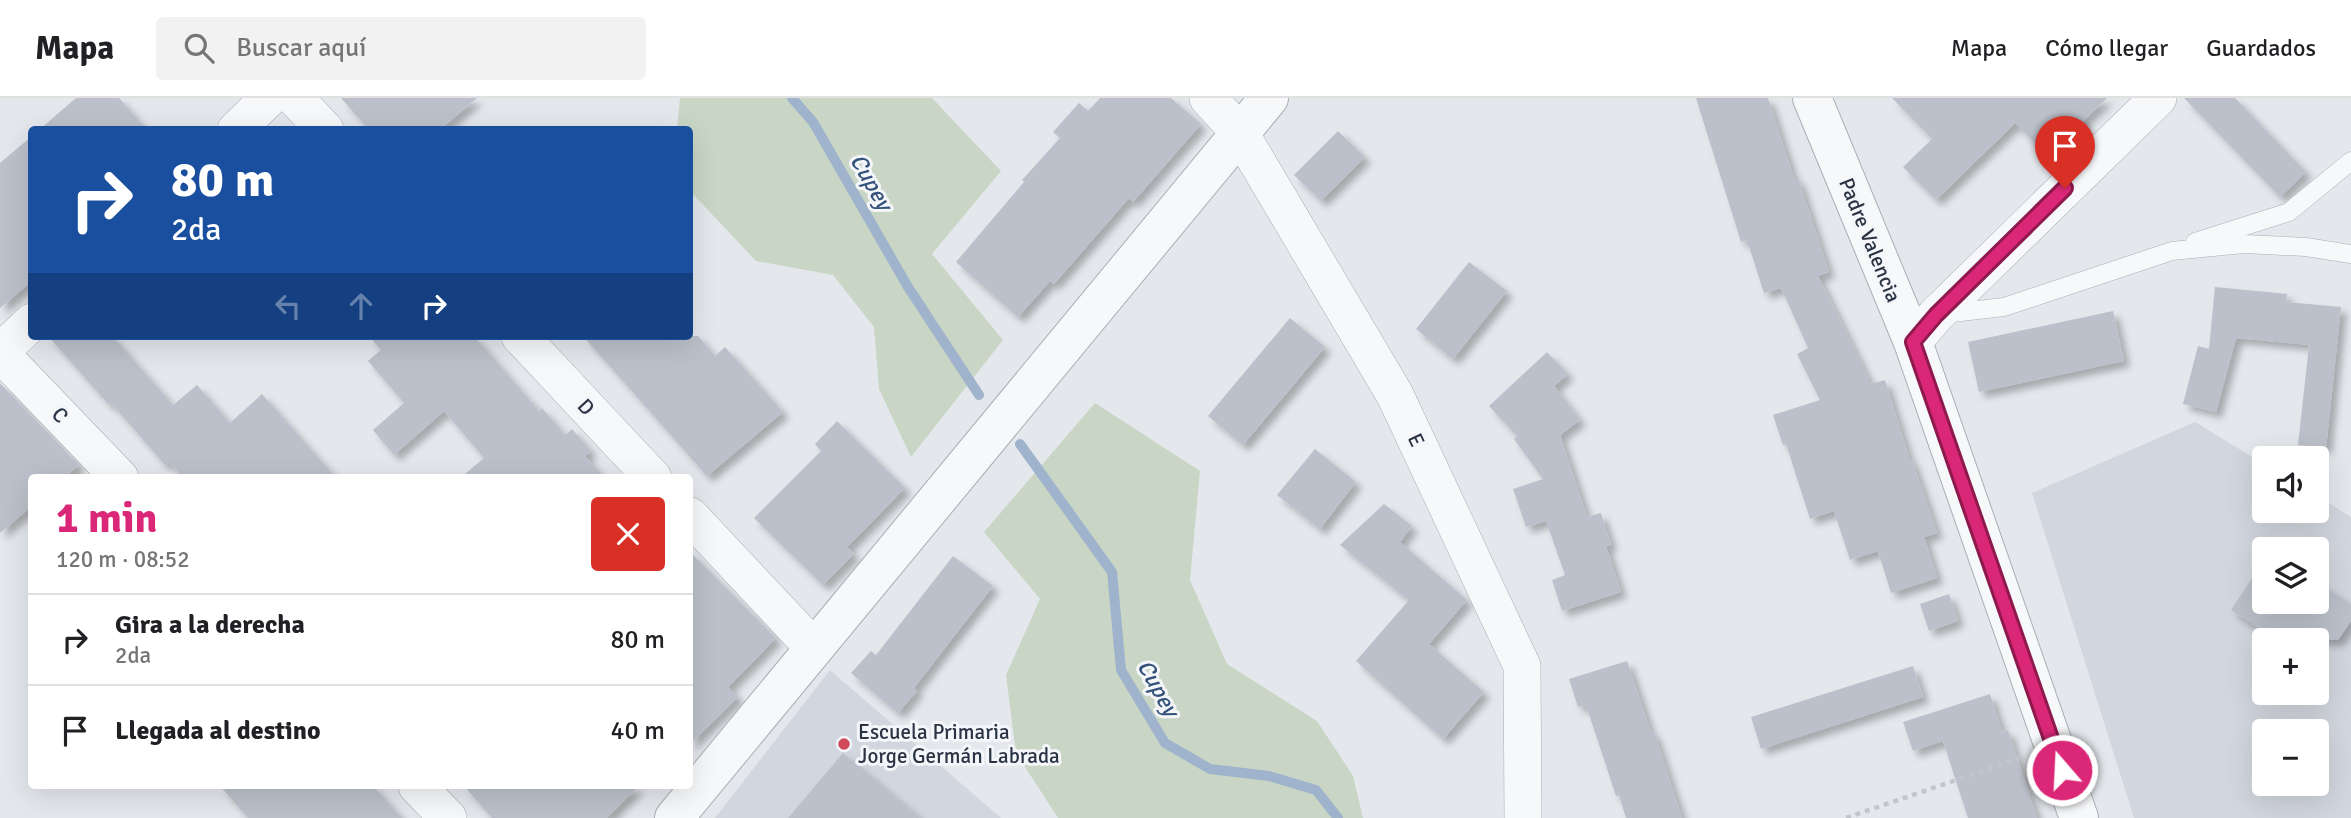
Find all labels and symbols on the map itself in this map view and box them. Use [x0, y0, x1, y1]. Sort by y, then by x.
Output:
pin [2035, 116, 2095, 188]
water label: Cupey [843, 149, 900, 218]
street label: Padre Valencia [1833, 174, 1907, 306]
street label: D [572, 393, 600, 421]
street label: C [46, 401, 74, 429]
street label: E [1402, 429, 1430, 451]
water label: Cupey [1131, 655, 1187, 724]
place label: Escuela Primaria Jorge Germán Labrada [858, 719, 1060, 769]
position arrow [2025, 733, 2099, 807]
marker: Escuela Primaria Jorge Germán Labrada [836, 736, 852, 752]

